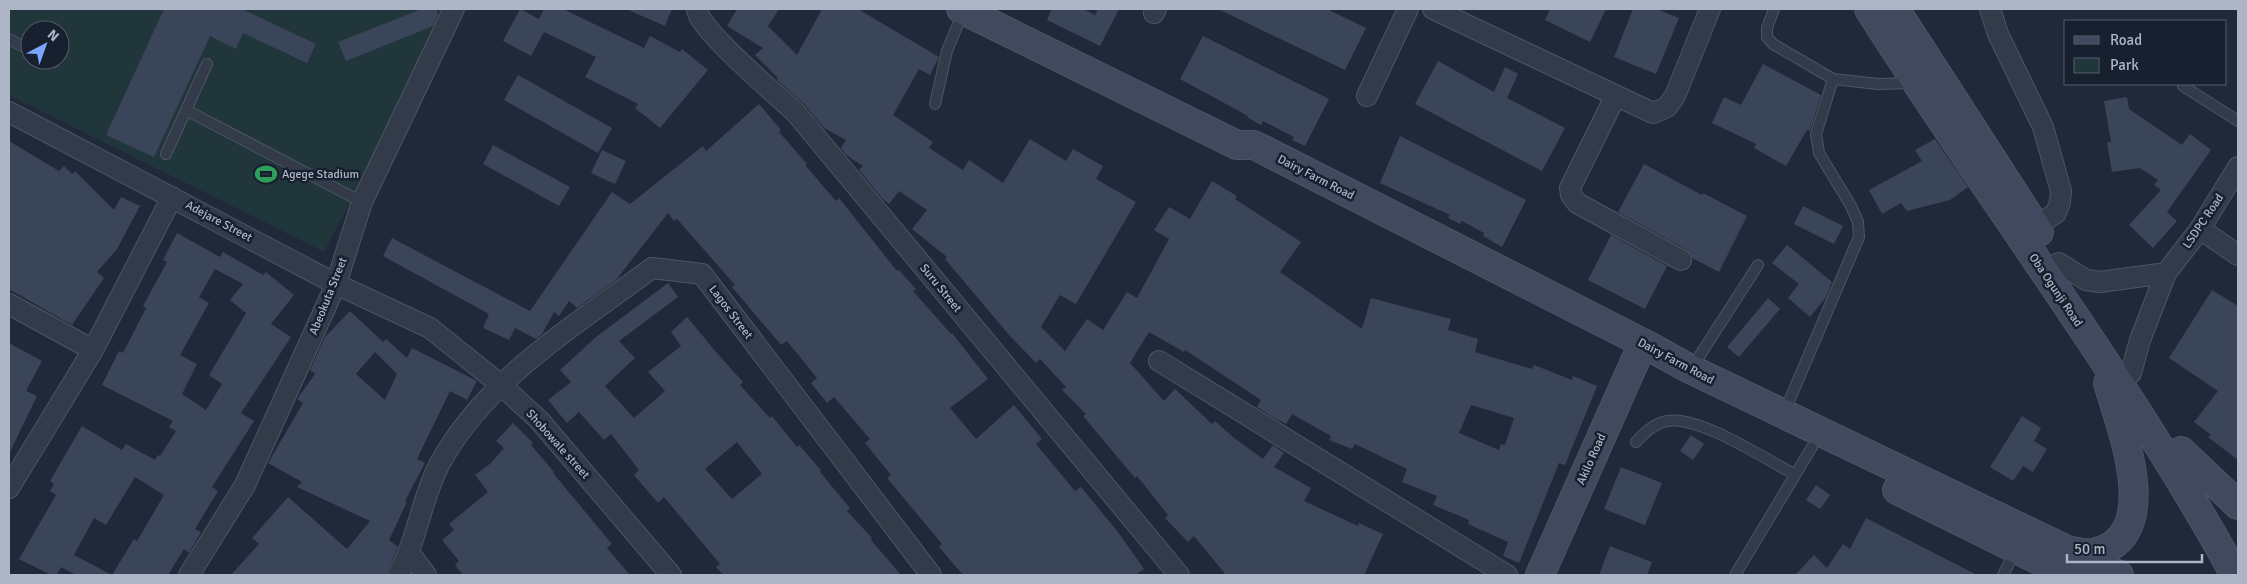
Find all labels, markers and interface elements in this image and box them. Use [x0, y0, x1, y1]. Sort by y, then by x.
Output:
north arrow [20, 20, 70, 70]
legend [2064, 20, 2227, 85]
text: N [44, 26, 62, 45]
text: Road [2110, 31, 2142, 49]
text: Park [2110, 56, 2139, 74]
street label: Dairy Farm Road [1275, 152, 1357, 203]
sports icon: Agege Stadium [253, 161, 279, 187]
place label: Agege Stadium [282, 167, 359, 182]
street label: LSDPC Road [2180, 191, 2227, 252]
street label: Adejare Street [183, 198, 255, 245]
street label: Oba Ogunji Road [2026, 251, 2086, 330]
street label: Abeokuta Street [306, 255, 351, 337]
street label: Suru Street [916, 261, 965, 316]
street label: Lagos Street [705, 282, 756, 342]
street label: Dairy Farm Road [1635, 335, 1716, 388]
street label: Shobowale street [522, 406, 593, 482]
street label: Akilo Road [1574, 431, 1609, 487]
scale bar [2067, 532, 2202, 564]
text: 50 m [2074, 540, 2105, 558]

